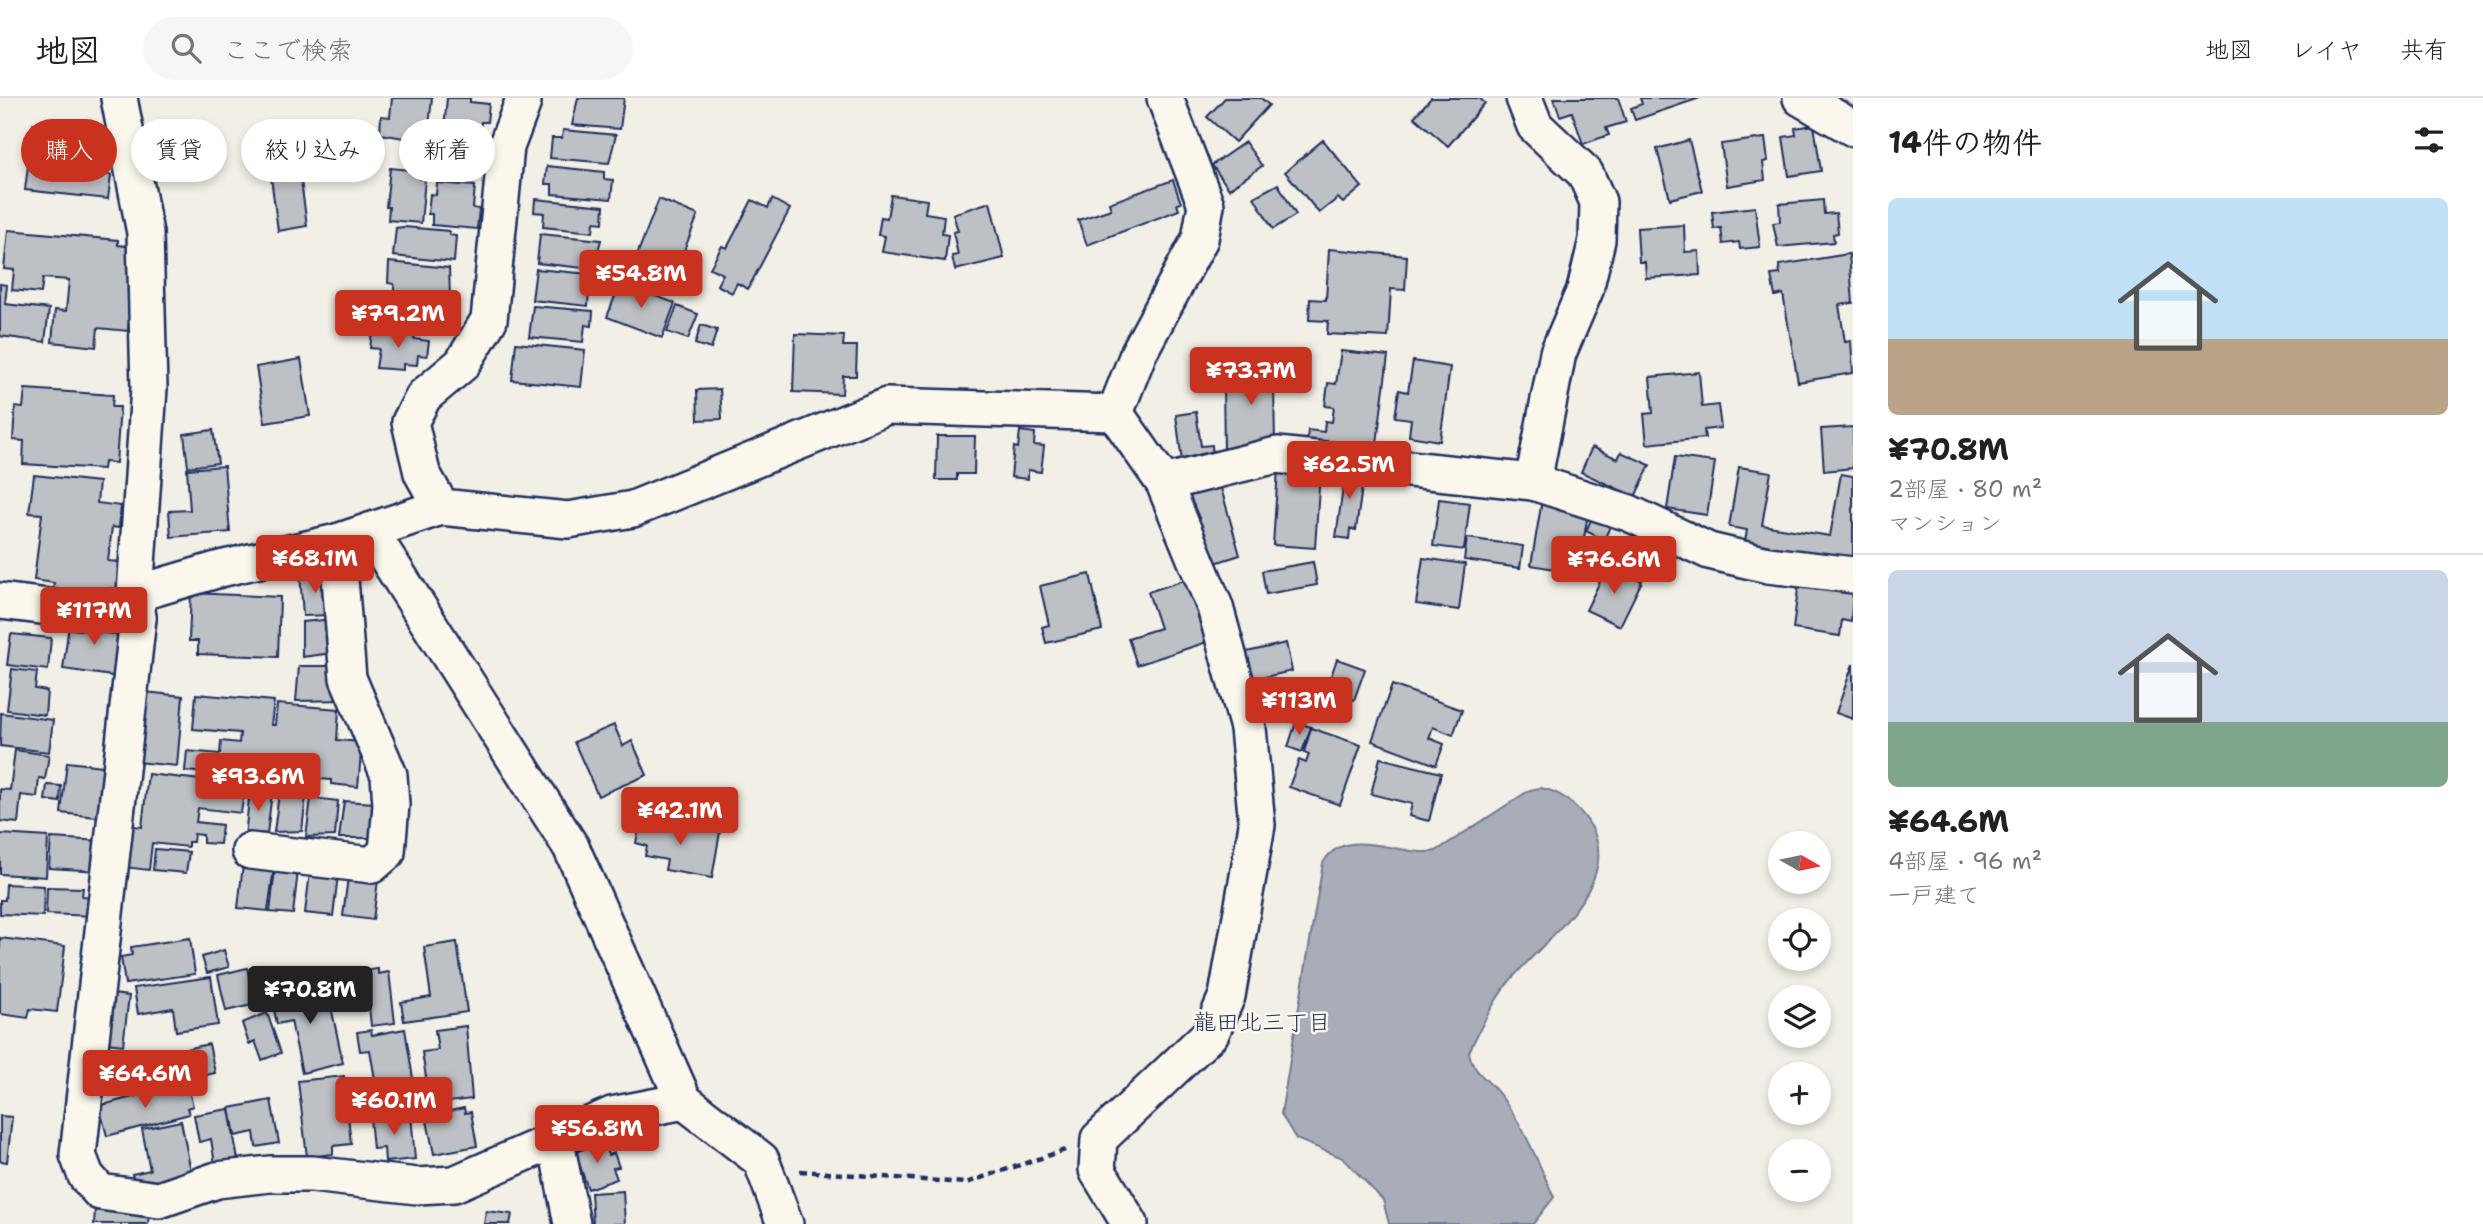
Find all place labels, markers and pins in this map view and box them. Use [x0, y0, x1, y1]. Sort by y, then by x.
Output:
pin: ¥54.8M [584, 250, 698, 310]
pin: ¥79.2M [341, 290, 455, 350]
pin: ¥73.7M [1194, 348, 1308, 407]
pin: ¥62.5M [1292, 442, 1406, 501]
pin: ¥68.1M [258, 536, 372, 595]
pin: ¥76.6M [1557, 536, 1671, 596]
pin: ¥117M [45, 588, 143, 647]
pin: ¥113M [1250, 678, 1348, 737]
pin: ¥93.6M [201, 754, 315, 813]
pin: ¥42.1M [623, 788, 737, 847]
pin: ¥70.8M [253, 967, 367, 1026]
pin: ¥64.6M [88, 1051, 202, 1110]
pin: ¥60.1M [337, 1077, 451, 1137]
pin: ¥56.8M [540, 1105, 654, 1165]

